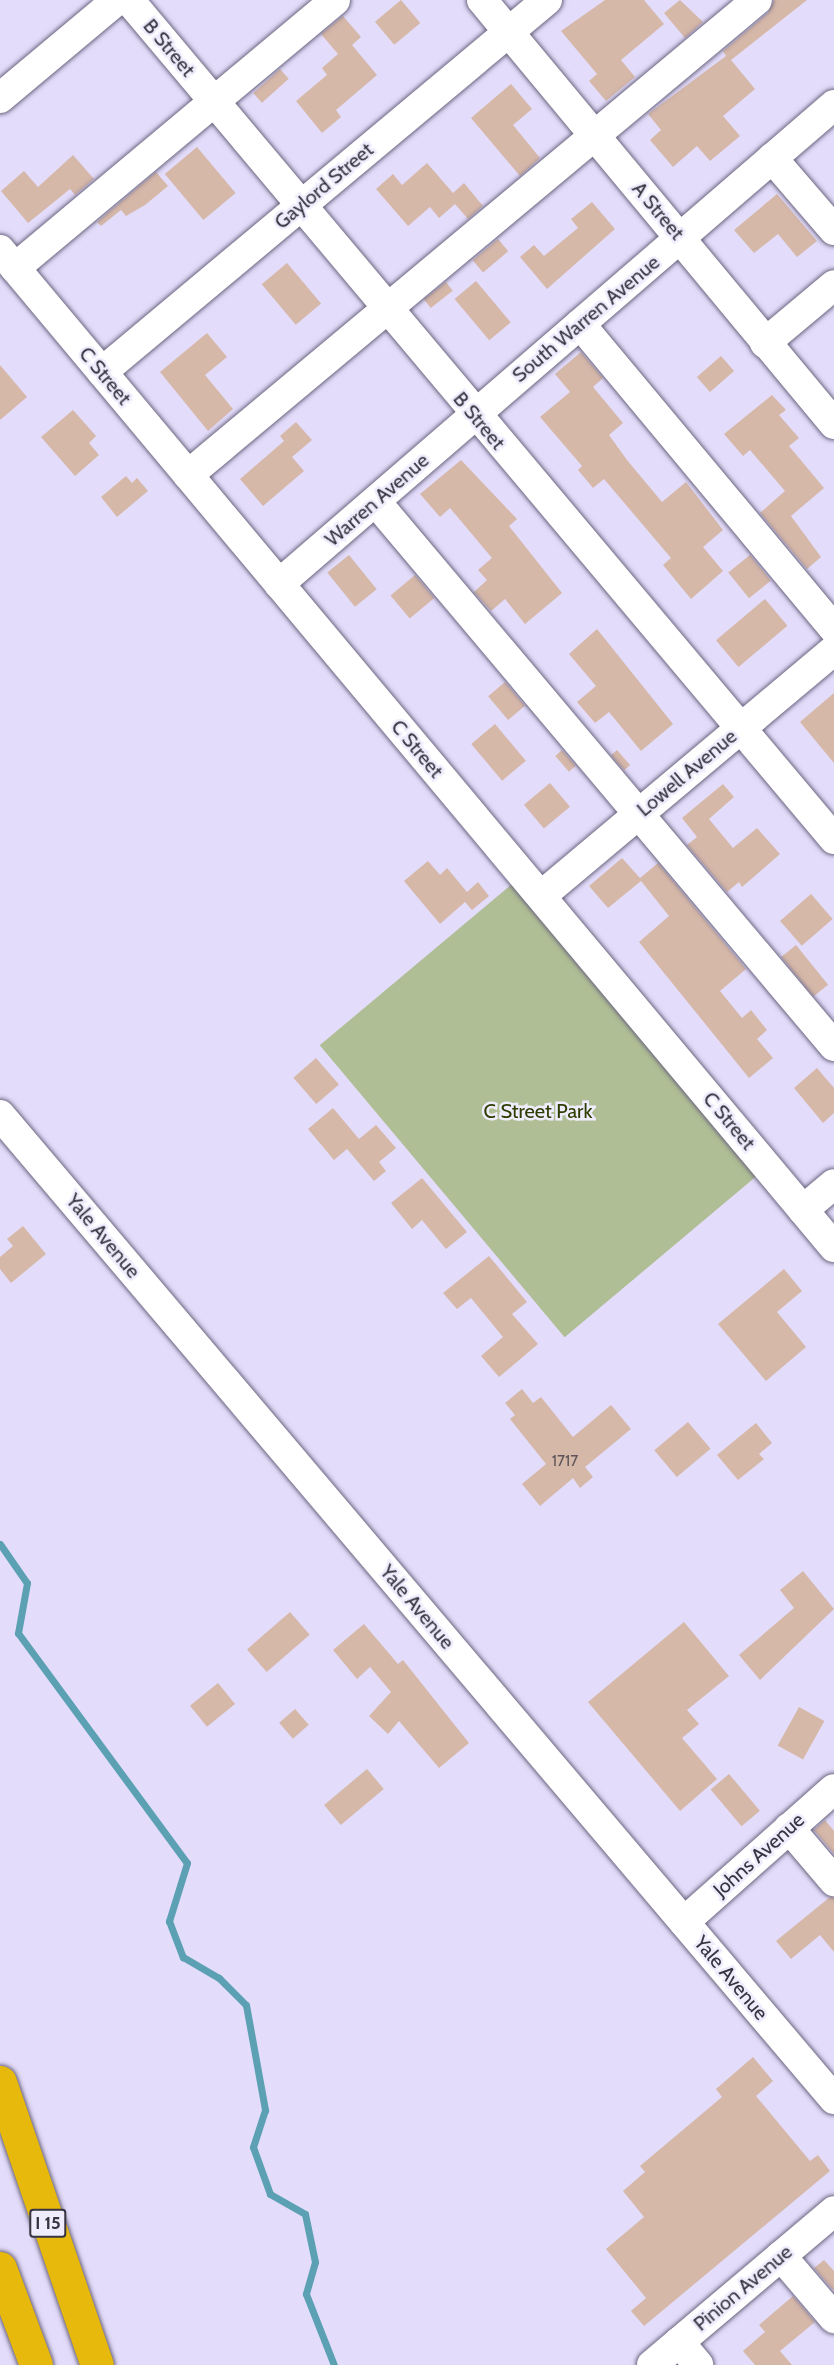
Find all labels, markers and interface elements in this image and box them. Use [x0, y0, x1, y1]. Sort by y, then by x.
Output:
street label: B Street [138, 14, 200, 82]
street label: Gaylord Street [270, 138, 378, 234]
street label: A Street [627, 177, 689, 245]
street label: South Warren Avenue [508, 250, 664, 388]
street label: C Street [74, 342, 136, 410]
street label: B Street [448, 387, 510, 455]
street label: Warren Avenue [320, 448, 434, 552]
street label: C Street [386, 715, 448, 783]
street label: Lowell Avenue [632, 724, 742, 822]
street label: C Street [698, 1087, 760, 1155]
park label: C Street Park [484, 1099, 592, 1123]
street label: Yale Avenue [61, 1189, 145, 1283]
house number: 1717 [552, 1451, 578, 1471]
street label: Yale Avenue [375, 1560, 459, 1654]
street label: Johns Avenue [709, 1808, 809, 1902]
street label: Yale Avenue [689, 1931, 773, 2025]
road number: I 15 [28, 2208, 68, 2238]
street label: Pinion Avenue [689, 2240, 797, 2336]

